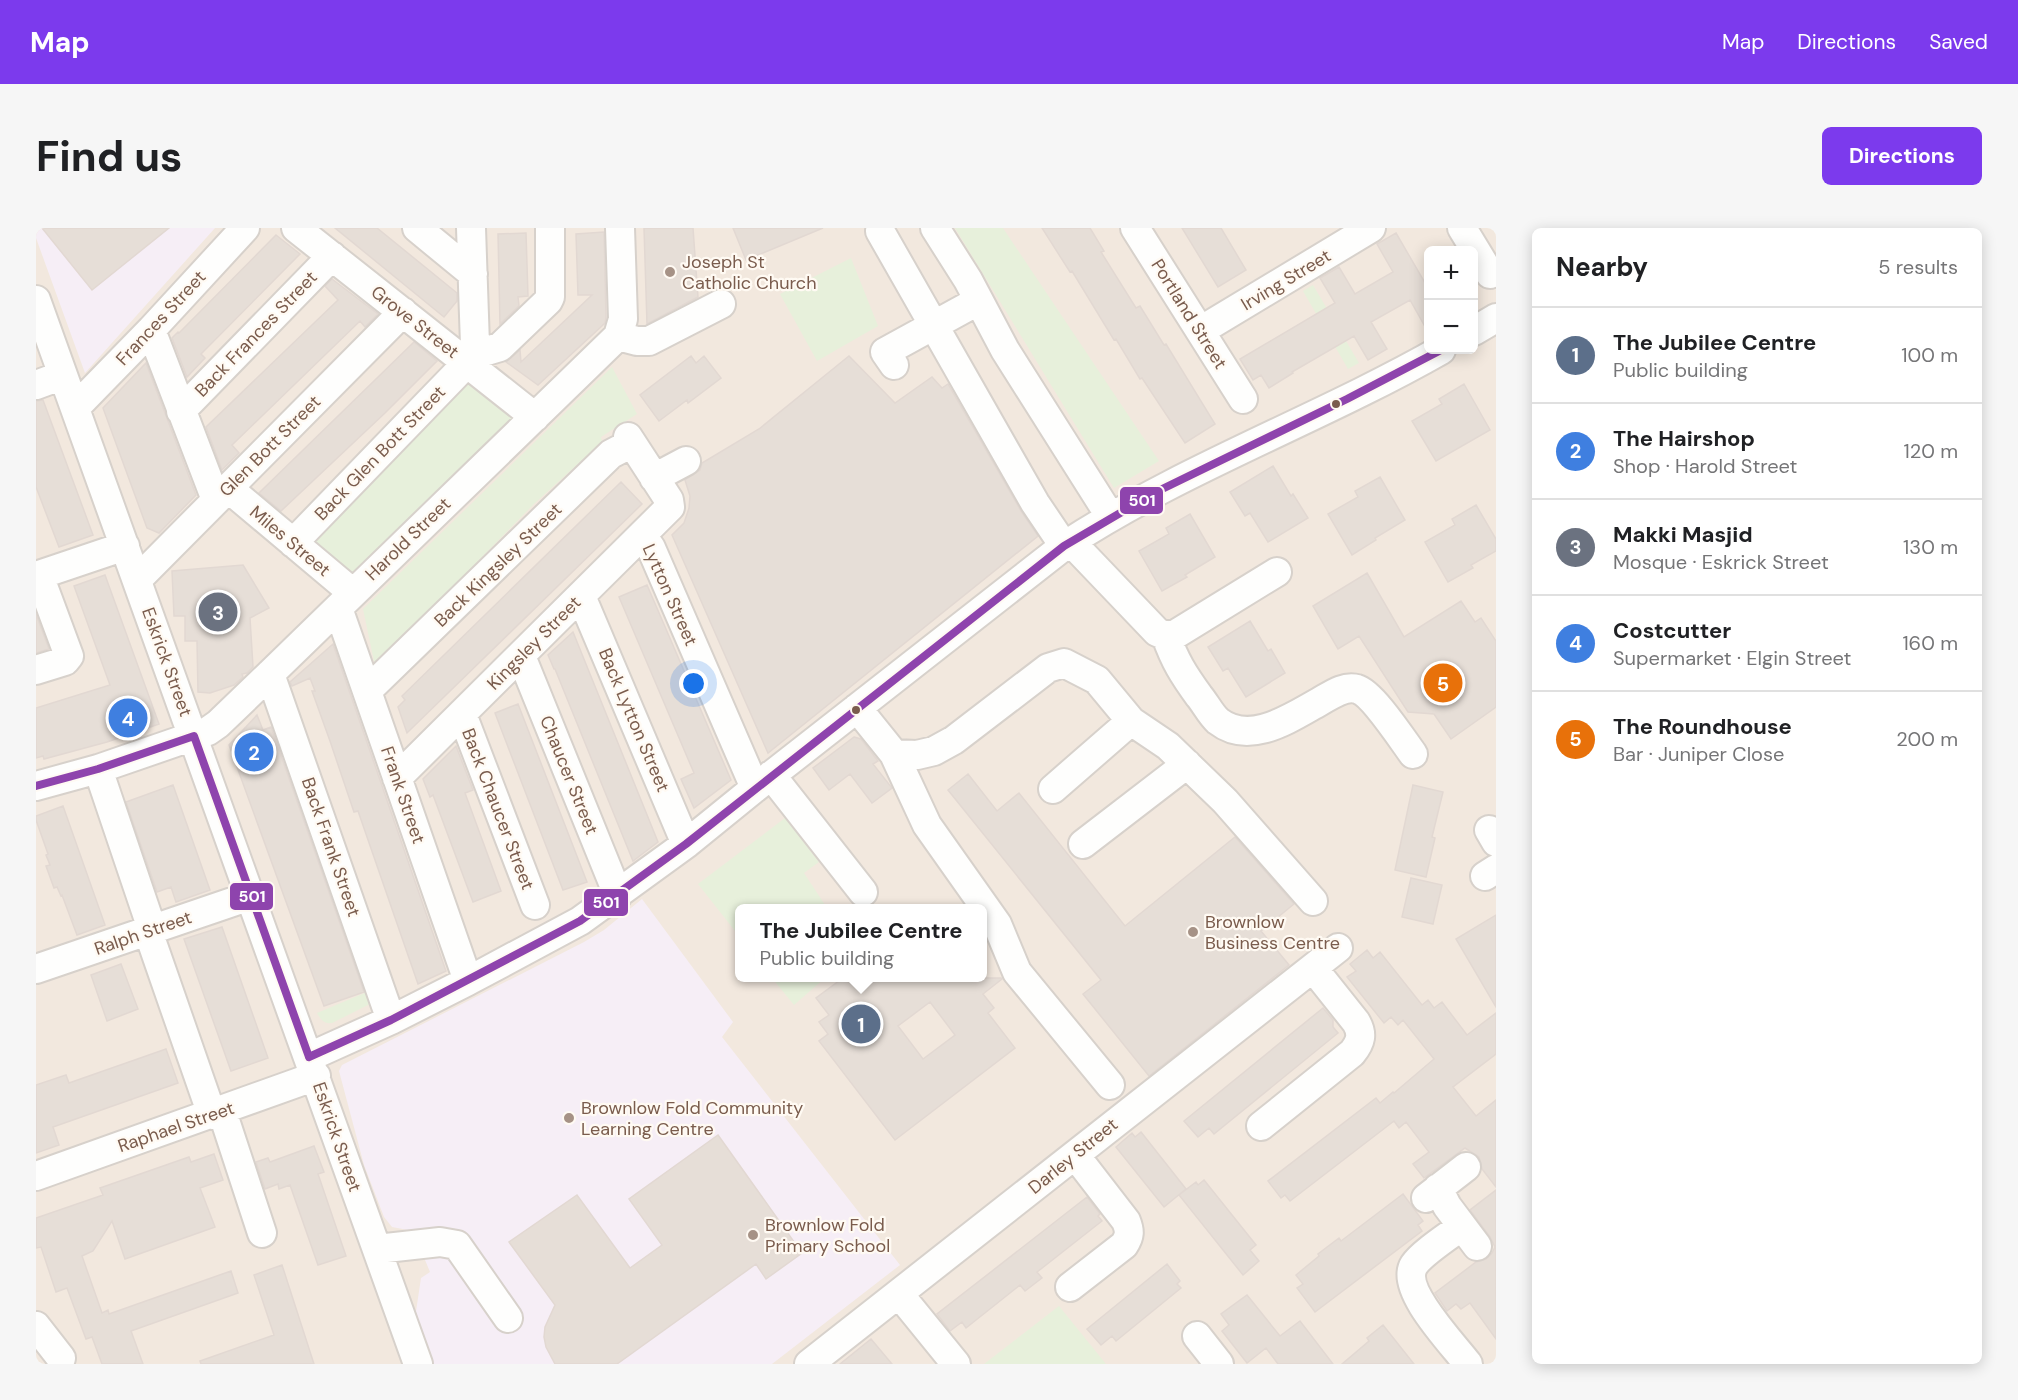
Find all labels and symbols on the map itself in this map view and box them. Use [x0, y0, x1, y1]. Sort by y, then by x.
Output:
street label: Irving Street [1237, 244, 1335, 316]
place label: Joseph St Catholic Church [682, 250, 816, 295]
street label: Portland Street [1146, 254, 1232, 374]
street label: Frances Street [111, 265, 211, 371]
marker: Joseph St Catholic Church [663, 265, 677, 279]
street label: Back Frances Street [190, 266, 322, 402]
street label: Grove Street [366, 280, 464, 364]
street label: Back Glen Bott Street [309, 380, 451, 526]
street label: Glen Bott Street [214, 390, 326, 502]
unlabelled marker [1330, 398, 1342, 410]
line badge: 501 [1119, 486, 1164, 515]
text: 501 [1128, 490, 1156, 511]
street label: Harold Street [360, 492, 456, 586]
street label: Back Kingsley Street [429, 498, 567, 632]
street label: Miles Street [245, 500, 335, 582]
street label: Lytton Street [637, 540, 703, 650]
pin: 3 [198, 590, 237, 634]
street label: Kingsley Street [482, 591, 586, 695]
street label: Eskrick Street [136, 604, 198, 720]
street label: Back Lytton Street [593, 644, 675, 796]
pin: 5 [1424, 660, 1462, 706]
your location [679, 669, 708, 698]
pin: 4 [108, 696, 148, 740]
unlabelled marker [850, 704, 862, 716]
street label: Chaucer Street [534, 712, 604, 838]
street label: Back Chaucer Street [456, 725, 540, 893]
pin: 2 [234, 730, 274, 774]
street label: Frank Street [375, 743, 431, 847]
street label: Back Frank Street [296, 774, 366, 920]
line badge: 501 [229, 882, 274, 911]
text: 501 [238, 886, 266, 907]
line badge: 501 [583, 888, 629, 917]
text: 501 [592, 892, 620, 913]
street label: Ralph Street [91, 905, 195, 961]
place label: Brownlow Business Centre [1205, 910, 1340, 955]
marker: Brownlow Business Centre [1186, 925, 1200, 939]
pin: 1 [842, 1002, 880, 1046]
street label: Eskrick Street [307, 1079, 367, 1195]
street label: Raphael Street [115, 1096, 237, 1158]
place label: Brownlow Fold Community Learning Centre [581, 1096, 803, 1141]
marker: Brownlow Fold Community Learning Centre [562, 1111, 576, 1125]
street label: Darley Street [1023, 1113, 1123, 1199]
place label: Brownlow Fold Primary School [765, 1213, 890, 1258]
marker: Brownlow Fold Primary School [746, 1228, 760, 1242]

